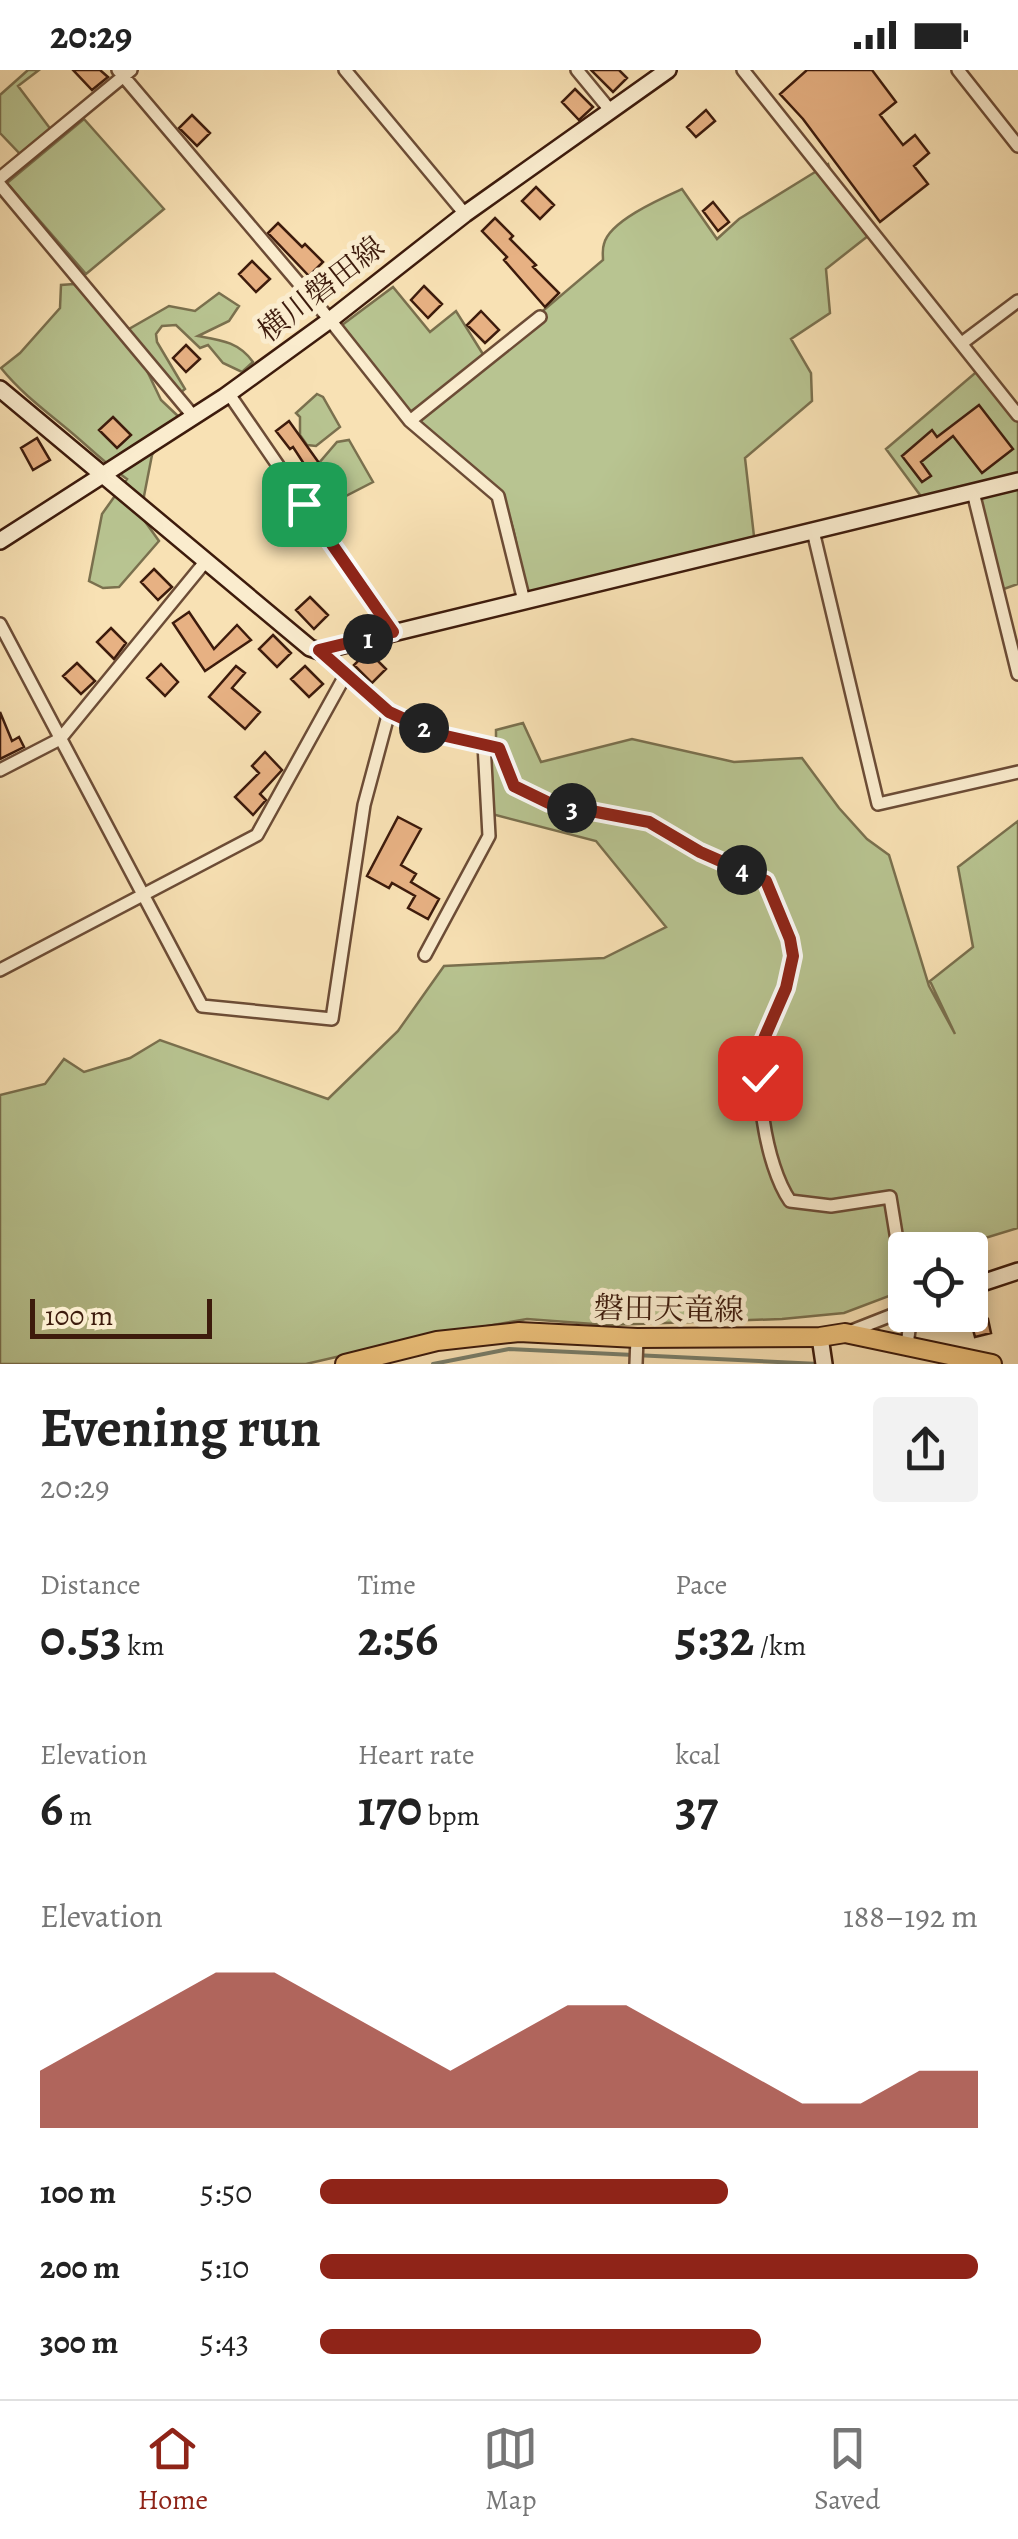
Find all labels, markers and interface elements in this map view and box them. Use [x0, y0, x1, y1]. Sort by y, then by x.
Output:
text: 20:29 [50, 9, 132, 61]
street label: 横川磐田線 [250, 227, 392, 351]
pin [262, 462, 347, 547]
icon: arrive [277, 477, 332, 532]
pin: 1 [343, 614, 393, 664]
text: 1 [363, 620, 373, 658]
pin: 2 [399, 703, 449, 753]
text: 2 [417, 709, 431, 747]
pin: 3 [547, 783, 597, 833]
text: 3 [566, 789, 578, 827]
pin: 4 [717, 845, 767, 895]
text: 4 [735, 851, 749, 889]
pin [718, 1036, 803, 1121]
icon: check [733, 1051, 788, 1106]
map controls [888, 1232, 988, 1332]
button: locate [888, 1232, 988, 1332]
street label: 磐田天竜線 [594, 1288, 744, 1330]
scale bar [30, 1294, 212, 1338]
text: 100 m [45, 1297, 113, 1335]
text: Evening run [40, 1390, 321, 1465]
button: share [873, 1397, 978, 1502]
text: 20:29 [40, 1465, 110, 1509]
text: Distance [40, 1566, 140, 1604]
text: Time [358, 1566, 416, 1604]
text: Pace [675, 1566, 727, 1604]
text: 0.53 [40, 1604, 122, 1672]
text: 2:56 [358, 1604, 438, 1672]
text: 5:32 [675, 1604, 754, 1672]
text: km [122, 1627, 165, 1665]
text: /km [754, 1627, 806, 1665]
text: Elevation [40, 1736, 147, 1774]
text: Heart rate [358, 1736, 475, 1774]
text: kcal [675, 1736, 720, 1774]
text: 6 [40, 1774, 63, 1842]
text: 170 [358, 1774, 422, 1842]
text: 37 [675, 1774, 718, 1842]
text: m [63, 1797, 92, 1835]
text: bpm [422, 1797, 480, 1835]
text: Elevation [40, 1894, 163, 1938]
text: 188–192 m [843, 1894, 978, 1938]
text: 100 m [40, 2170, 116, 2214]
text: 5:50 [200, 2170, 252, 2214]
text: 200 m [40, 2245, 120, 2289]
text: 5:10 [200, 2245, 249, 2289]
text: 300 m [40, 2320, 118, 2364]
text: 5:43 [200, 2320, 249, 2364]
tab: Home [138, 2421, 208, 2519]
tab: Map [483, 2421, 538, 2519]
tab: Saved [814, 2421, 880, 2519]

